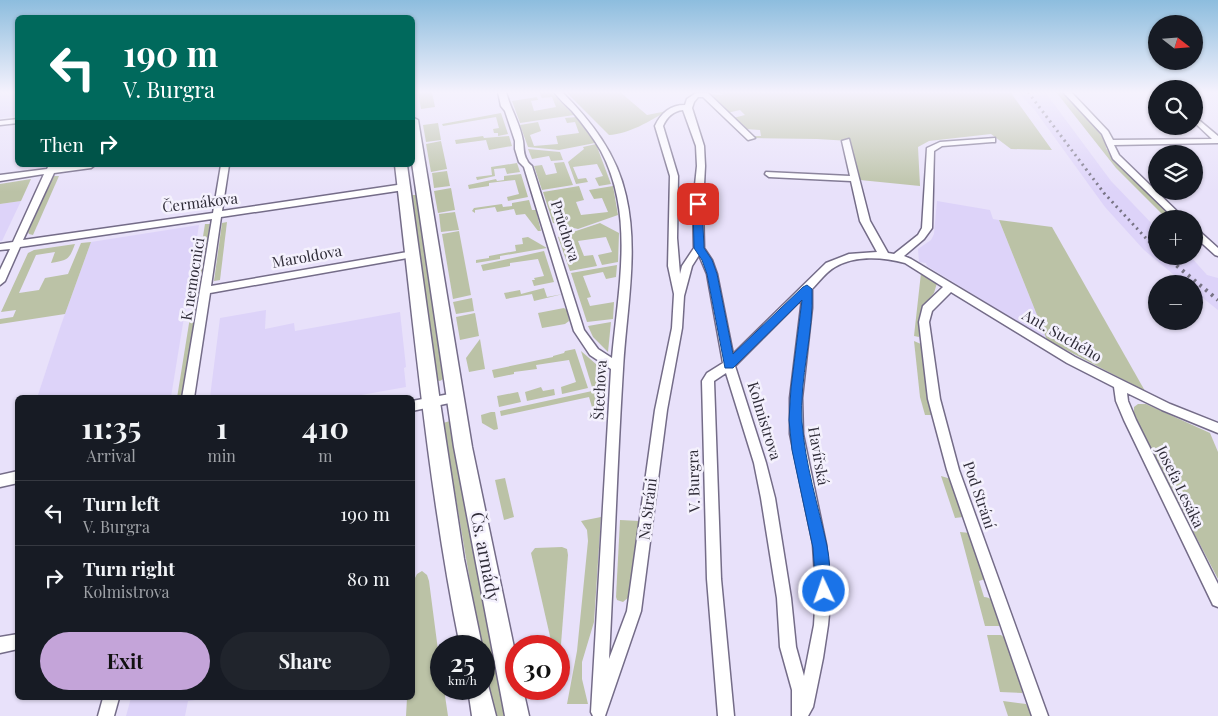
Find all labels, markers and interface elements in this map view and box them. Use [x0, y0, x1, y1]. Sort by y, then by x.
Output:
north arrow [1148, 15, 1202, 70]
map controls [1148, 15, 1203, 330]
text: 190 m [123, 29, 218, 76]
icon: left [40, 35, 105, 100]
text: V. Burgra [123, 74, 215, 104]
button: search [1148, 80, 1203, 135]
icon: right [94, 130, 122, 158]
text: Then [40, 131, 84, 157]
button: layers [1148, 145, 1203, 200]
pin [677, 183, 719, 225]
street label: Čermákova [161, 187, 239, 217]
icon: arrive [684, 190, 712, 218]
street label: Průchova [547, 198, 585, 264]
button: + [1148, 210, 1203, 265]
street label: K nemocnici [176, 235, 209, 322]
street label: Maroldova [270, 240, 344, 272]
button: − [1148, 275, 1203, 330]
street label: Ant. Suchého [1018, 304, 1106, 366]
street label: Štechova [587, 359, 611, 420]
street label: Kolmistrova [744, 379, 787, 463]
text: 11:35 [81, 407, 141, 447]
text: 1 [216, 407, 227, 447]
text: 410 [302, 407, 349, 447]
street label: Havířská [804, 425, 834, 487]
street label: Josefa Lesáka [1152, 441, 1210, 532]
text: Arrival [87, 445, 136, 466]
text: min [207, 445, 236, 466]
text: m [318, 445, 333, 466]
street label: V. Burgra [682, 449, 704, 514]
street label: Pod Strání [959, 458, 1001, 532]
street label: Na Stráni [633, 476, 661, 541]
text: Turn left [83, 490, 160, 516]
icon: left [40, 499, 68, 527]
text: 190 m [340, 500, 390, 526]
street label: Čs. armády [466, 510, 506, 604]
text: V. Burgra [83, 516, 150, 537]
text: Turn right [83, 555, 175, 581]
icon: right [40, 564, 68, 592]
position arrow [797, 564, 849, 616]
text: 80 m [347, 565, 390, 591]
text: Kolmistrova [83, 581, 170, 602]
button: Exit [40, 632, 210, 690]
button: Share [220, 632, 390, 690]
speed limit sign: 30 [505, 635, 570, 700]
text: 25 [450, 645, 475, 678]
text: km/h [448, 672, 477, 688]

